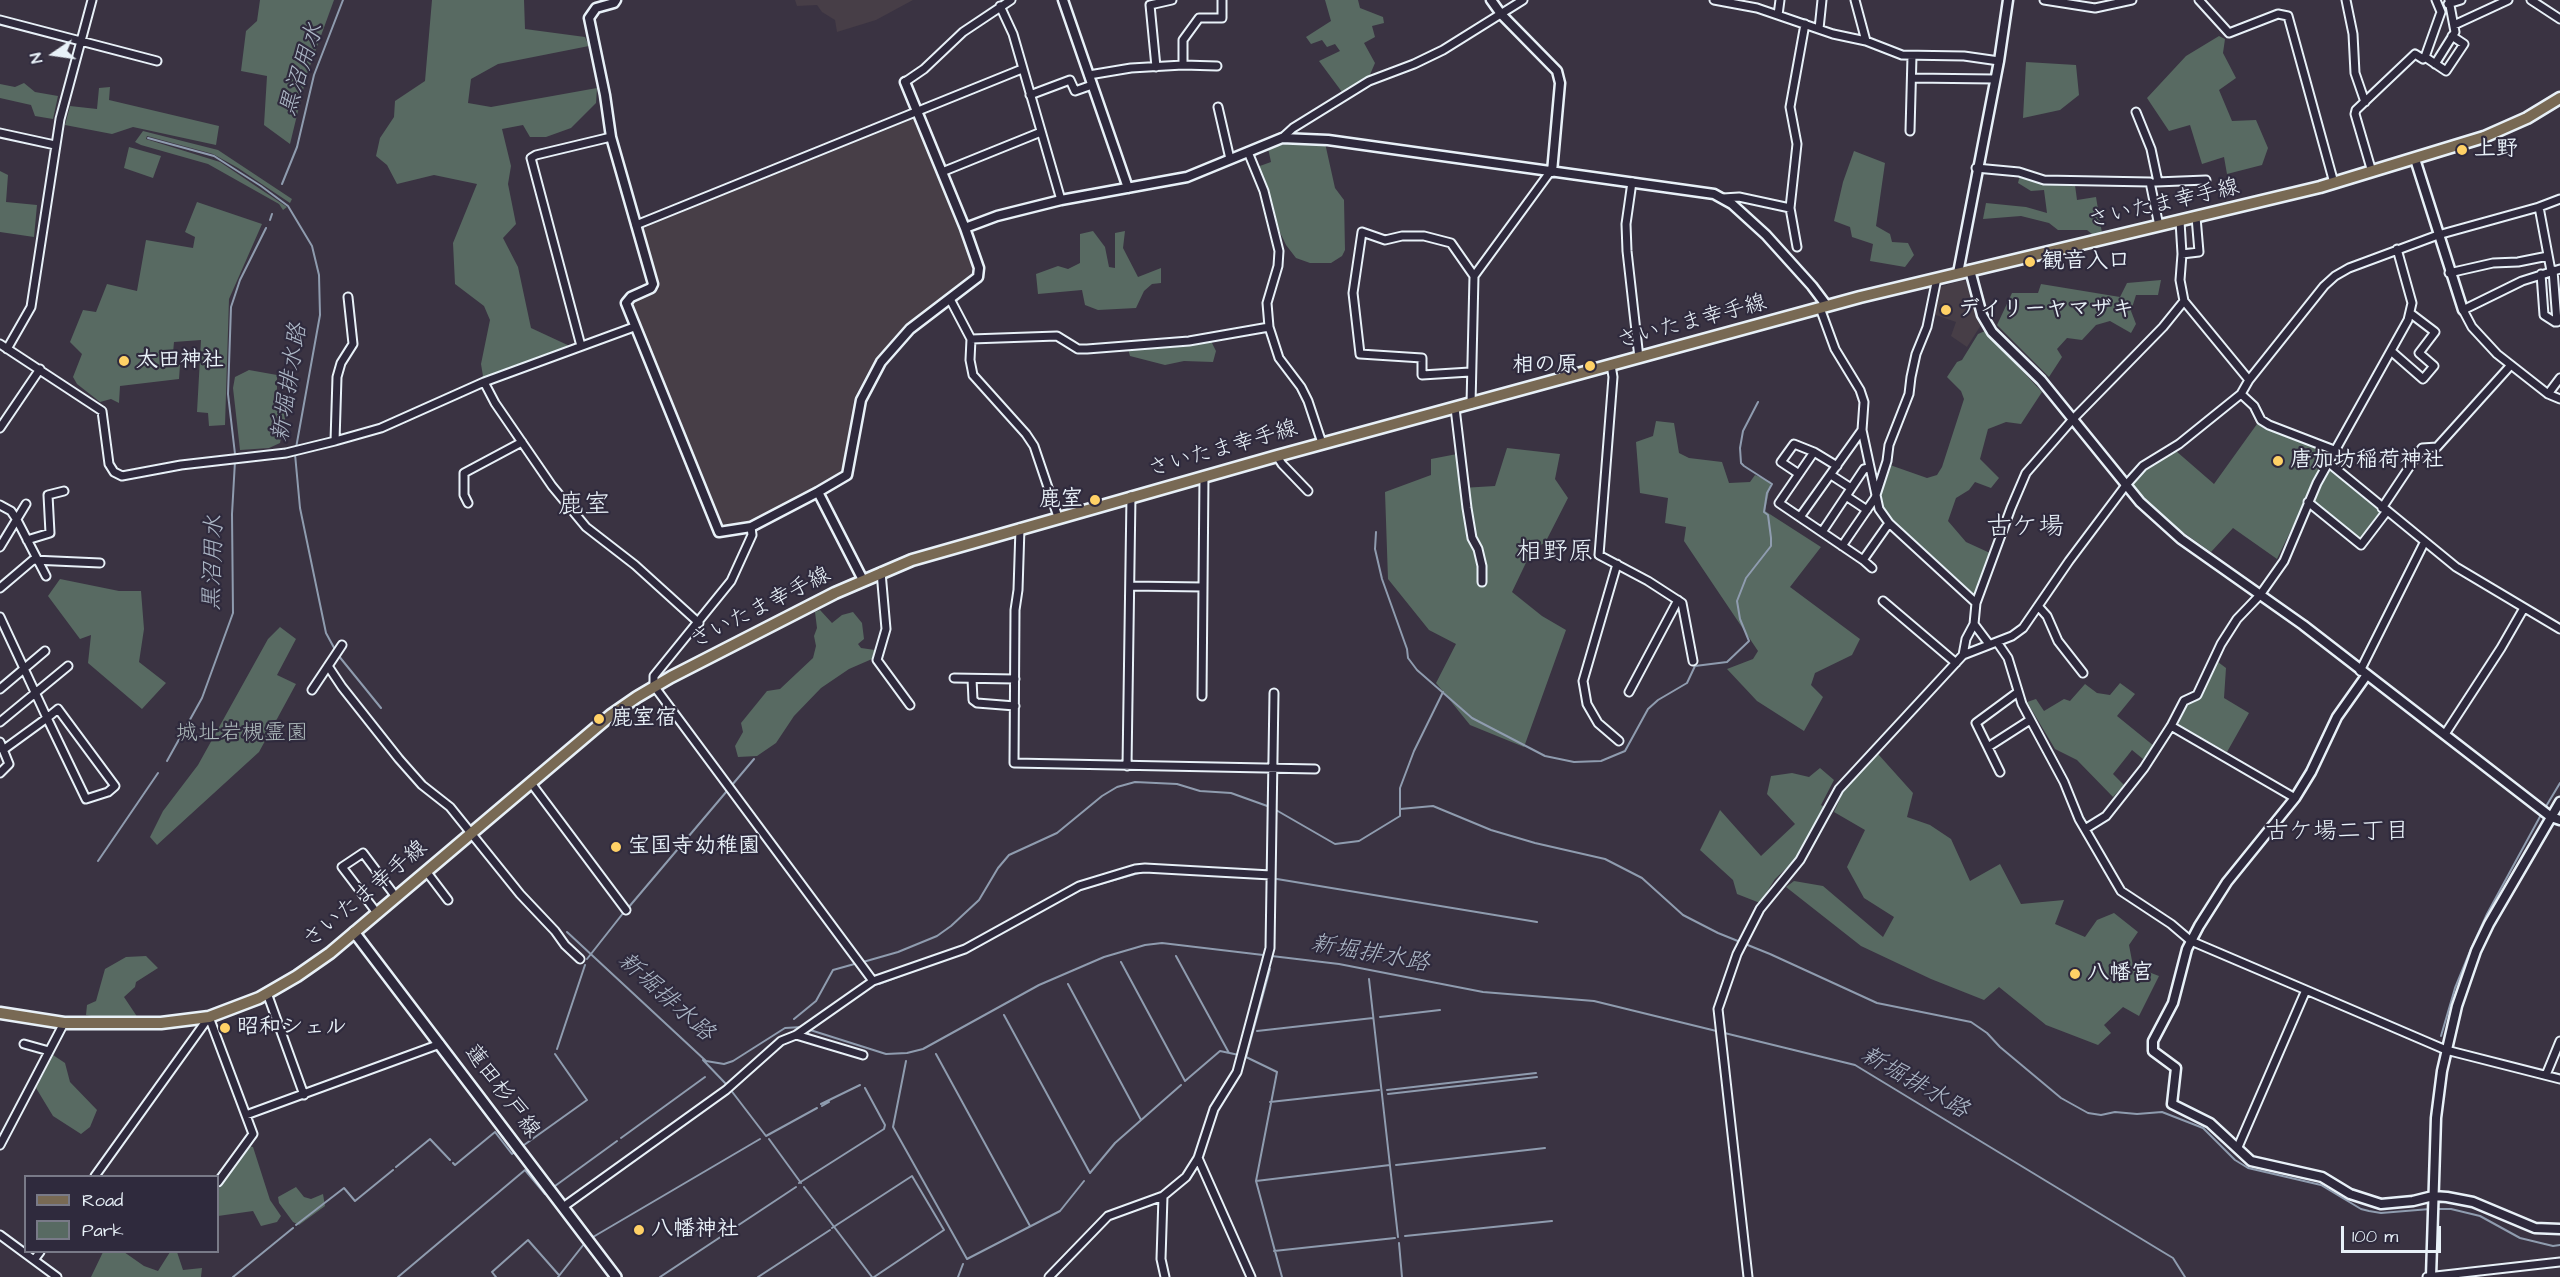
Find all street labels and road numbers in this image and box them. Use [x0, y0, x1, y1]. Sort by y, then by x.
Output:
street label: さいたま幸手線 [2086, 175, 2242, 235]
street label: さいたま幸手線 [1614, 290, 1770, 356]
street label: さいたま幸手線 [1145, 416, 1301, 484]
street label: さいたま幸手線 [686, 562, 836, 656]
street label: さいたま幸手線 [299, 835, 433, 955]
street label: 蓮田杉戸線 [457, 1040, 545, 1144]

